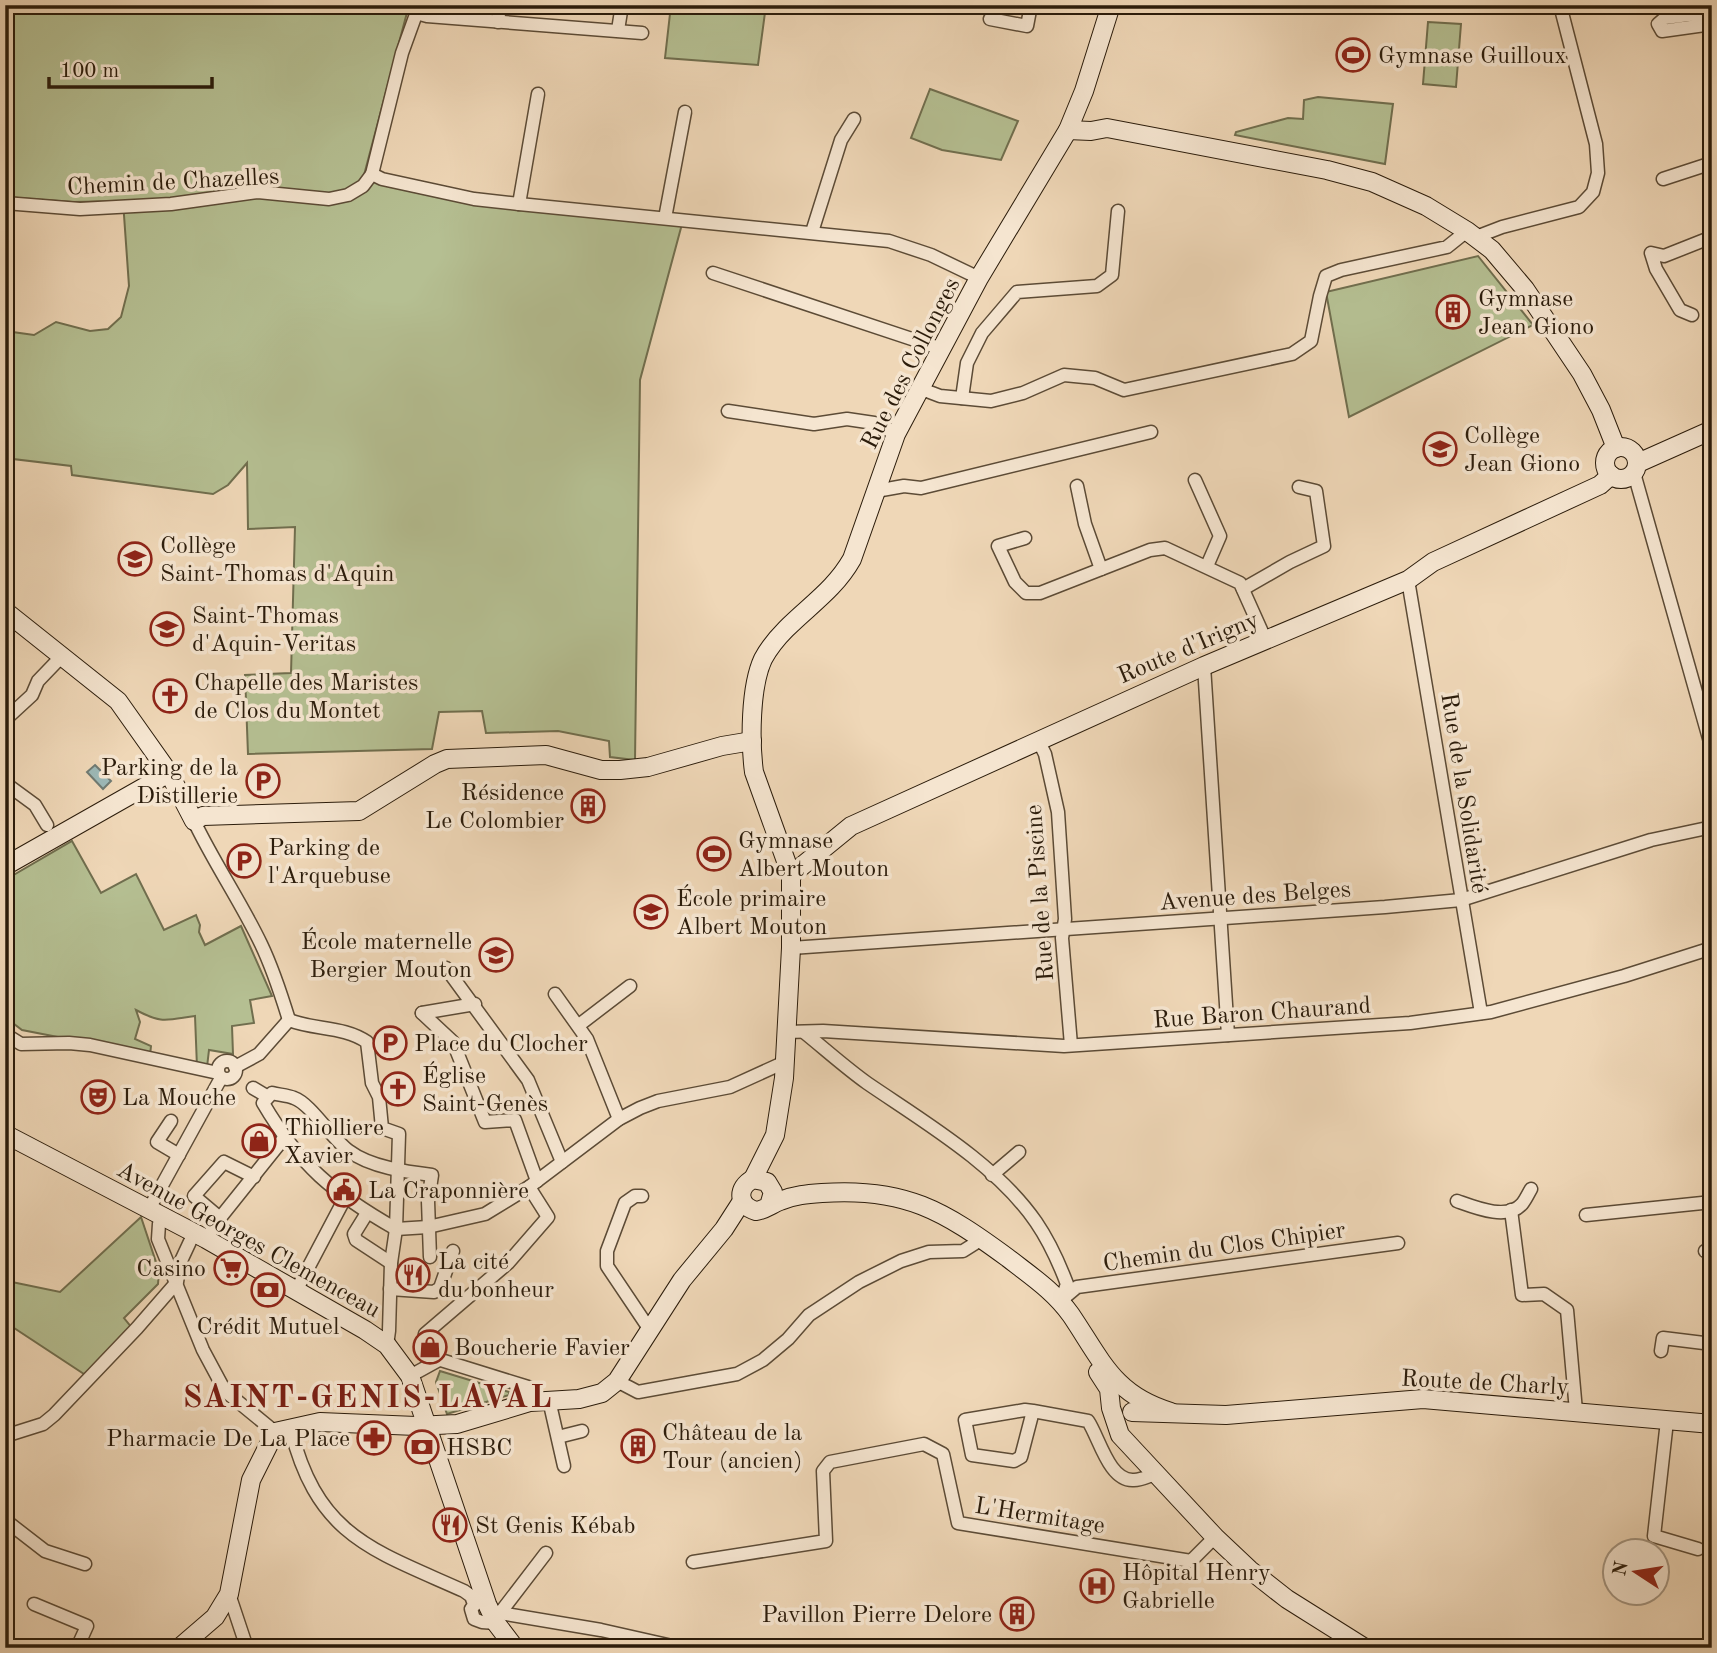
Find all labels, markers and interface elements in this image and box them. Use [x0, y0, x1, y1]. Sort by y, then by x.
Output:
sports icon: Gymnase Guilloux [1334, 36, 1372, 74]
place label: Gymnase Guilloux [1378, 45, 1567, 69]
scale bar [49, 46, 212, 90]
text: 100 m [60, 61, 119, 82]
street label: Chemin de Chazelles [66, 165, 280, 201]
street label: Rue des Collonges [858, 274, 965, 453]
place label: Gymnase Jean Giono [1478, 288, 1594, 340]
building icon: Gymnase Jean Giono [1434, 293, 1472, 331]
place label: Collège Jean Giono [1464, 425, 1580, 477]
school or university icon: Collège Jean Giono [1421, 430, 1459, 468]
place label: Collège Saint-Thomas d'Aquin [160, 535, 395, 587]
school or university icon: Collège Saint-Thomas d'Aquin [116, 540, 154, 578]
place label: Saint-Thomas d'Aquin-Veritas [192, 605, 356, 657]
street label: Route d'Irigny [1115, 608, 1263, 689]
school or university icon: Saint-Thomas d'Aquin-Veritas [148, 610, 186, 648]
place label: Chapelle des Maristes de Clos du Montet [194, 672, 418, 724]
church icon: Chapelle des Maristes de Clos du Montet [151, 677, 189, 715]
street label: Rue de la Solidarité [1435, 691, 1491, 895]
place label: Parking de la Distillerie [101, 757, 238, 809]
parking icon: Parking de la Distillerie [244, 762, 282, 800]
place label: Résidence Le Colombier [425, 782, 564, 834]
building icon: Résidence Le Colombier [569, 787, 607, 825]
street label: Rue de la Piscine [1023, 804, 1059, 982]
place label: Gymnase Albert Mouton [738, 830, 889, 882]
sports icon: Gymnase Albert Mouton [695, 835, 733, 873]
place label: Parking de l'Arquebuse [268, 837, 391, 889]
parking icon: Parking de l'Arquebuse [225, 842, 263, 880]
street label: Avenue des Belges [1158, 878, 1352, 916]
place label: École primaire Albert Mouton [676, 884, 827, 940]
school or university icon: École primaire Albert Mouton [632, 893, 670, 931]
place label: École maternelle Bergier Mouton [301, 927, 472, 983]
school or university icon: École maternelle Bergier Mouton [477, 936, 515, 974]
street label: Rue Baron Chaurand [1152, 994, 1372, 1034]
parking icon: Place du Clocher [371, 1024, 409, 1062]
place label: Place du Clocher [414, 1033, 588, 1057]
place label: Église Saint-Genès [422, 1061, 548, 1117]
church icon: Église Saint-Genès [379, 1070, 417, 1108]
theatre icon: La Mouche [79, 1078, 117, 1116]
place label: La Mouche [122, 1087, 236, 1111]
place label: Thiolliere Xavier [284, 1117, 384, 1169]
shop icon: Thiolliere Xavier [240, 1122, 278, 1160]
street label: Avenue Georges Clemenceau [112, 1158, 384, 1323]
public building icon: La Craponnière [325, 1171, 363, 1209]
place label: La Craponnière [368, 1180, 529, 1204]
street label: Chemin du Clos Chipier [1102, 1219, 1347, 1277]
supermarket icon: Casino [212, 1249, 250, 1287]
place label: La cité du bonheur [438, 1251, 554, 1303]
restaurant icon: La cité du bonheur [394, 1256, 432, 1294]
place label: Casino [136, 1258, 206, 1282]
bank icon: Crédit Mutuel [249, 1271, 287, 1309]
place label: Crédit Mutuel [197, 1316, 339, 1340]
shop icon: Boucherie Favier [411, 1328, 449, 1366]
place label: Boucherie Favier [454, 1337, 630, 1361]
street label: Route de Charly [1400, 1368, 1570, 1400]
district label: SAINT-GENIS-LAVAL [182, 1383, 554, 1415]
pharmacy icon: Pharmacie De La Place [355, 1419, 393, 1457]
place label: Château de la Tour (ancien) [662, 1422, 803, 1474]
building icon: Château de la Tour (ancien) [619, 1427, 657, 1465]
place label: Pharmacie De La Place [106, 1428, 350, 1452]
bank icon: HSBC [403, 1428, 441, 1466]
place label: HSBC [446, 1437, 512, 1461]
street label: L'Hermitage [973, 1495, 1106, 1539]
restaurant icon: St Genis Kébab [431, 1506, 469, 1544]
place label: St Genis Kébab [475, 1515, 636, 1539]
north arrow [1602, 1538, 1672, 1608]
text: N [1611, 1559, 1633, 1578]
place label: Hôpital Henry Gabrielle [1122, 1562, 1271, 1614]
hospital icon: Hôpital Henry Gabrielle [1078, 1567, 1116, 1605]
building icon: Pavillon Pierre Delore [998, 1595, 1036, 1633]
place label: Pavillon Pierre Delore [762, 1604, 992, 1628]

